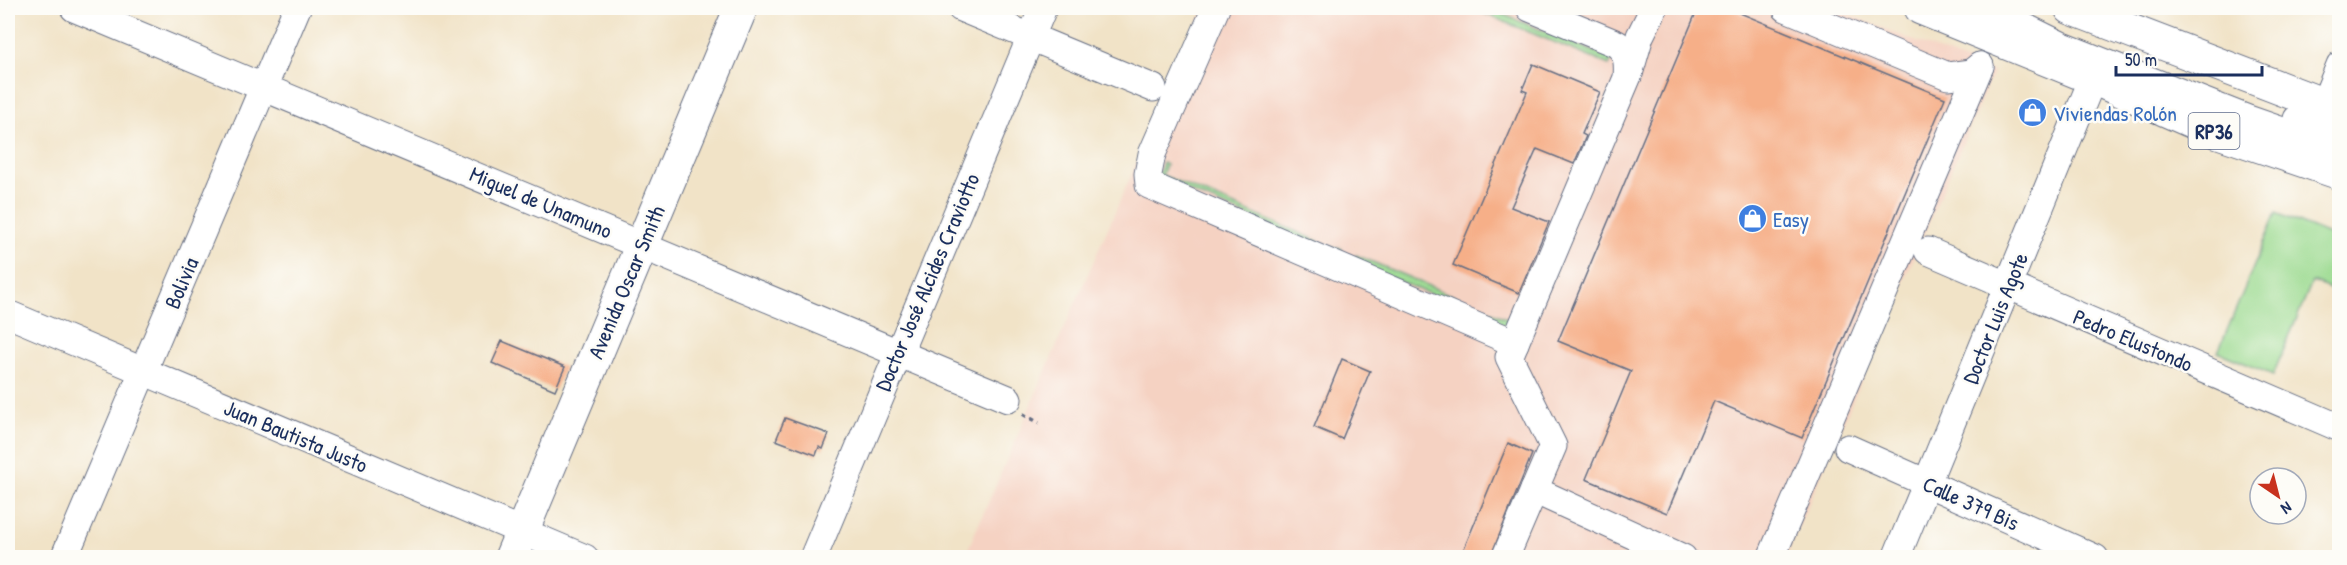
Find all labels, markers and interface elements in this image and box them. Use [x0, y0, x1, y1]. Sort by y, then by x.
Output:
scale bar [2116, 39, 2262, 77]
text: 50 m [2125, 47, 2157, 72]
shop icon: Viviendas Rolón [2016, 97, 2048, 129]
place label: Viviendas Rolón [2053, 98, 2177, 128]
road number: RP36 [2188, 113, 2240, 149]
street label: Miguel de Unamuno [465, 159, 617, 246]
street label: Doctor José Alcides Craviotto [868, 168, 987, 395]
street label: Avenida Oscar Smith [580, 201, 672, 363]
shop icon: Easy [1736, 203, 1768, 235]
place label: Easy [1773, 204, 1809, 234]
street label: Doctor Luis Agote [1955, 248, 2035, 388]
street label: Bolivia [157, 252, 205, 313]
street label: Pedro Elustondo [2069, 301, 2197, 379]
street label: Juan Bautista Justo [220, 392, 372, 480]
north arrow [2248, 466, 2308, 526]
street label: Calle 379 Bis [1918, 468, 2024, 538]
text: N [2276, 497, 2296, 520]

